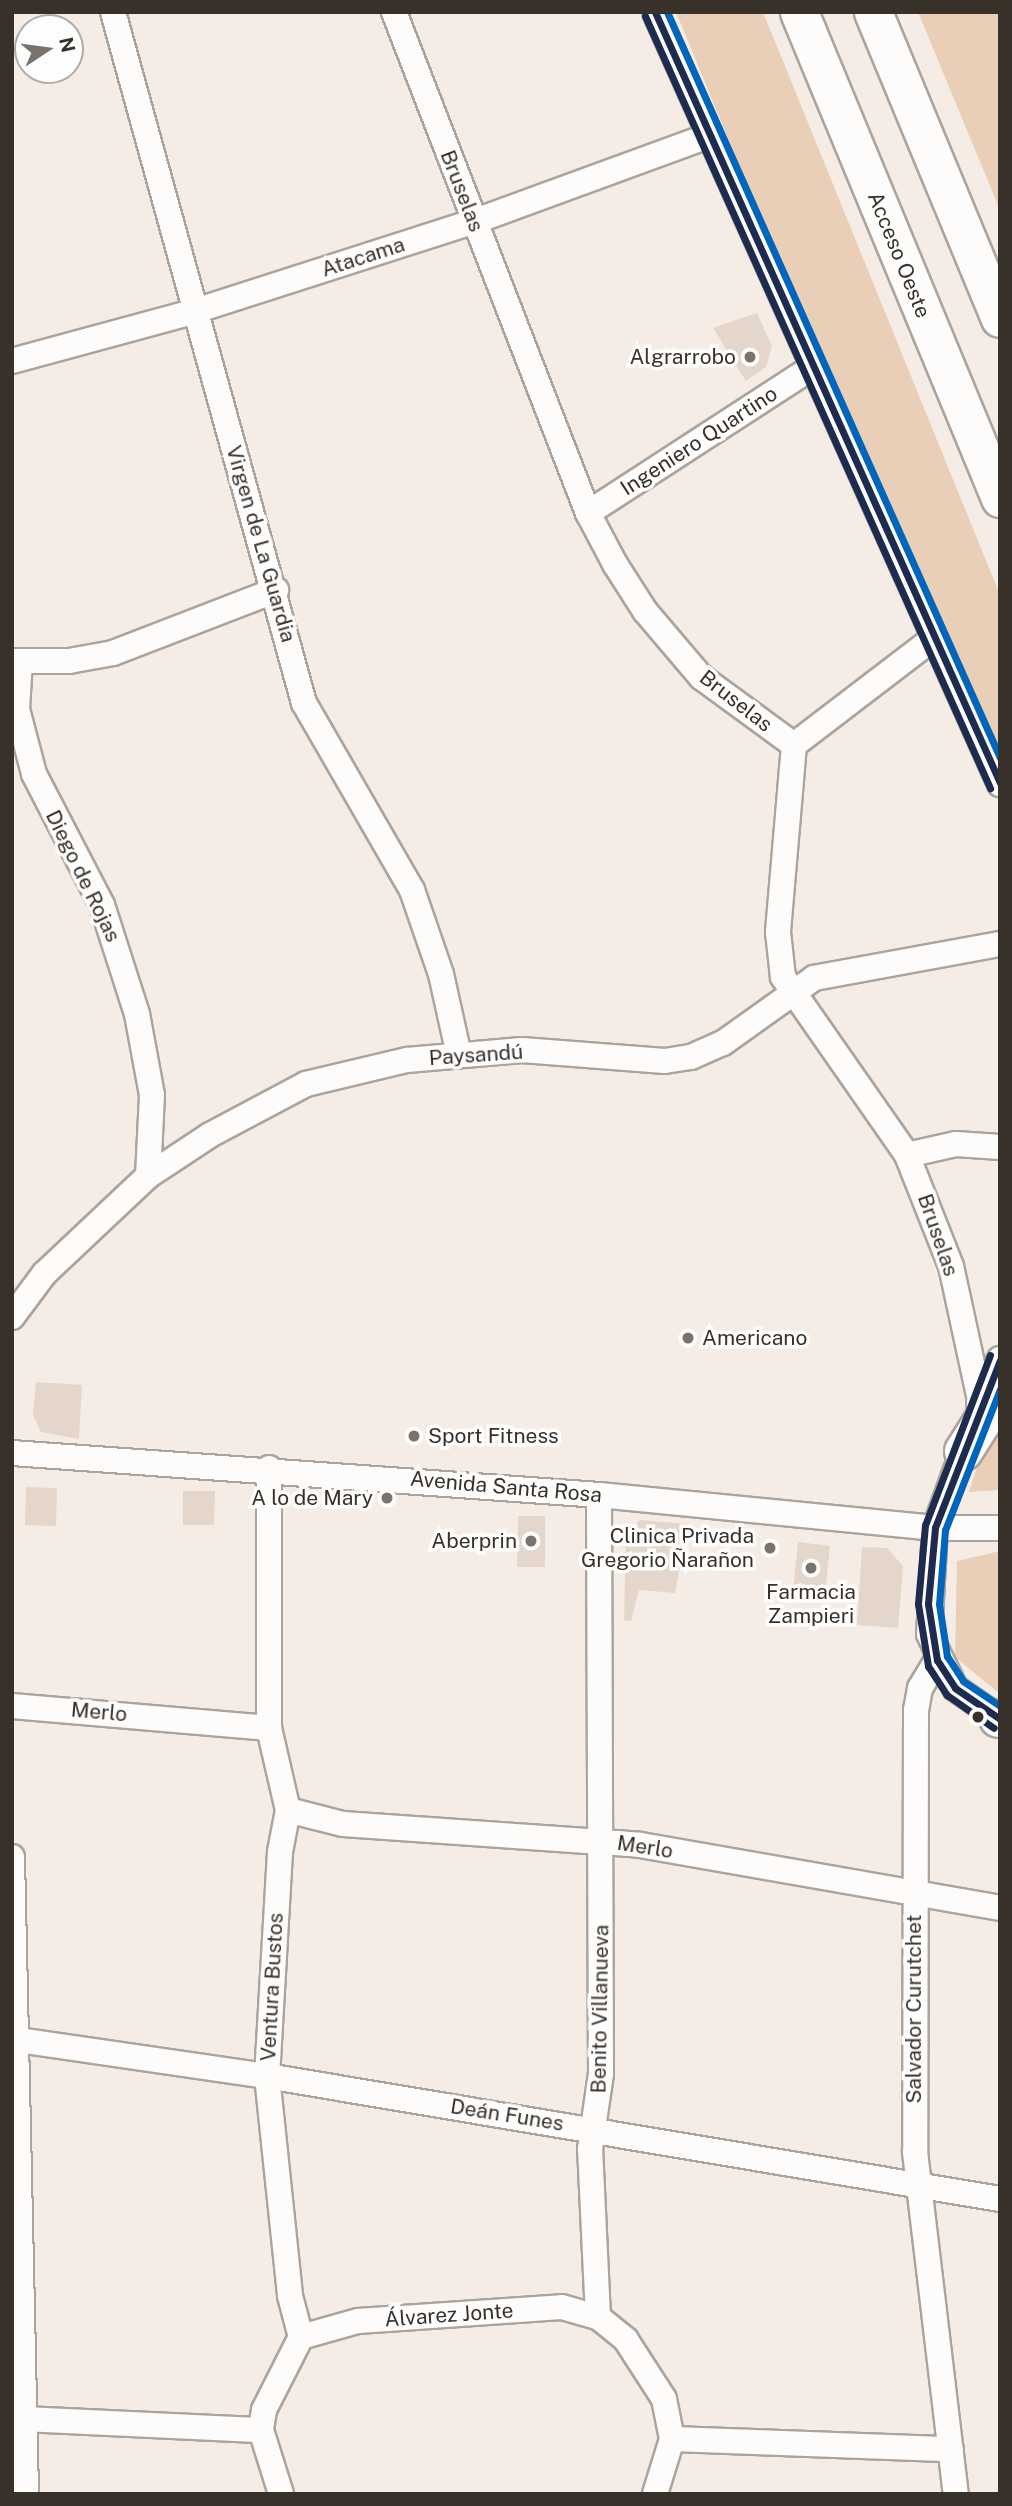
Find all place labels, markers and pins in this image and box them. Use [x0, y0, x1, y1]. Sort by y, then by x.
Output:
place label: Algrarrobo [629, 344, 736, 370]
marker: Algrarrobo [742, 349, 758, 365]
place label: Americano [702, 1325, 807, 1351]
marker: Americano [680, 1330, 696, 1346]
place label: Sport Fitness [428, 1423, 559, 1449]
marker: Sport Fitness [406, 1428, 422, 1444]
place label: A lo de Mary [251, 1485, 373, 1511]
marker: A lo de Mary [379, 1490, 395, 1506]
place label: Clinica Privada Gregorio Ñarañon [581, 1523, 754, 1573]
place label: Aberprin [431, 1528, 517, 1554]
marker: Aberprin [523, 1533, 539, 1549]
marker: Clinica Privada Gregorio Ñarañon [760, 1538, 780, 1558]
marker: Farmacia Zampieri [803, 1560, 819, 1576]
place label: Farmacia Zampieri [766, 1579, 856, 1629]
unlabelled marker [971, 1710, 985, 1724]

